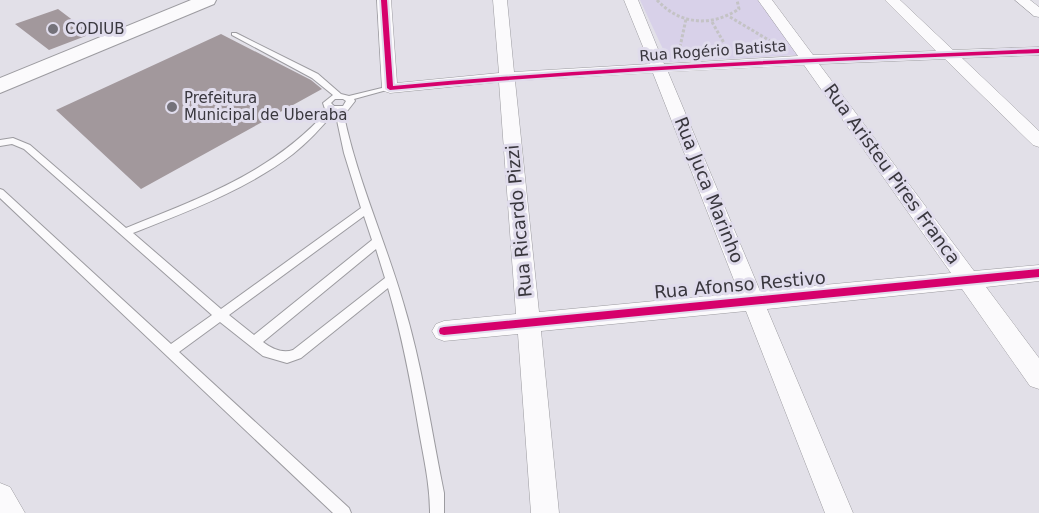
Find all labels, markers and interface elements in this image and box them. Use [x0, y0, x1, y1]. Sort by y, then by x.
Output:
place label: CODIUB [65, 20, 125, 38]
marker: CODIUB [46, 22, 60, 36]
street label: Rua Rogério Batista [639, 37, 787, 65]
street label: Rua Aristeu Pires Franca [820, 79, 965, 268]
place label: Prefeitura Municipal de Uberaba [184, 89, 348, 124]
marker: Prefeitura Municipal de Uberaba [165, 100, 179, 114]
street label: Rua Juca Marinho [671, 114, 748, 266]
street label: Rua Ricardo Pizzi [501, 144, 536, 298]
street label: Rua Afonso Restivo [653, 267, 827, 302]

